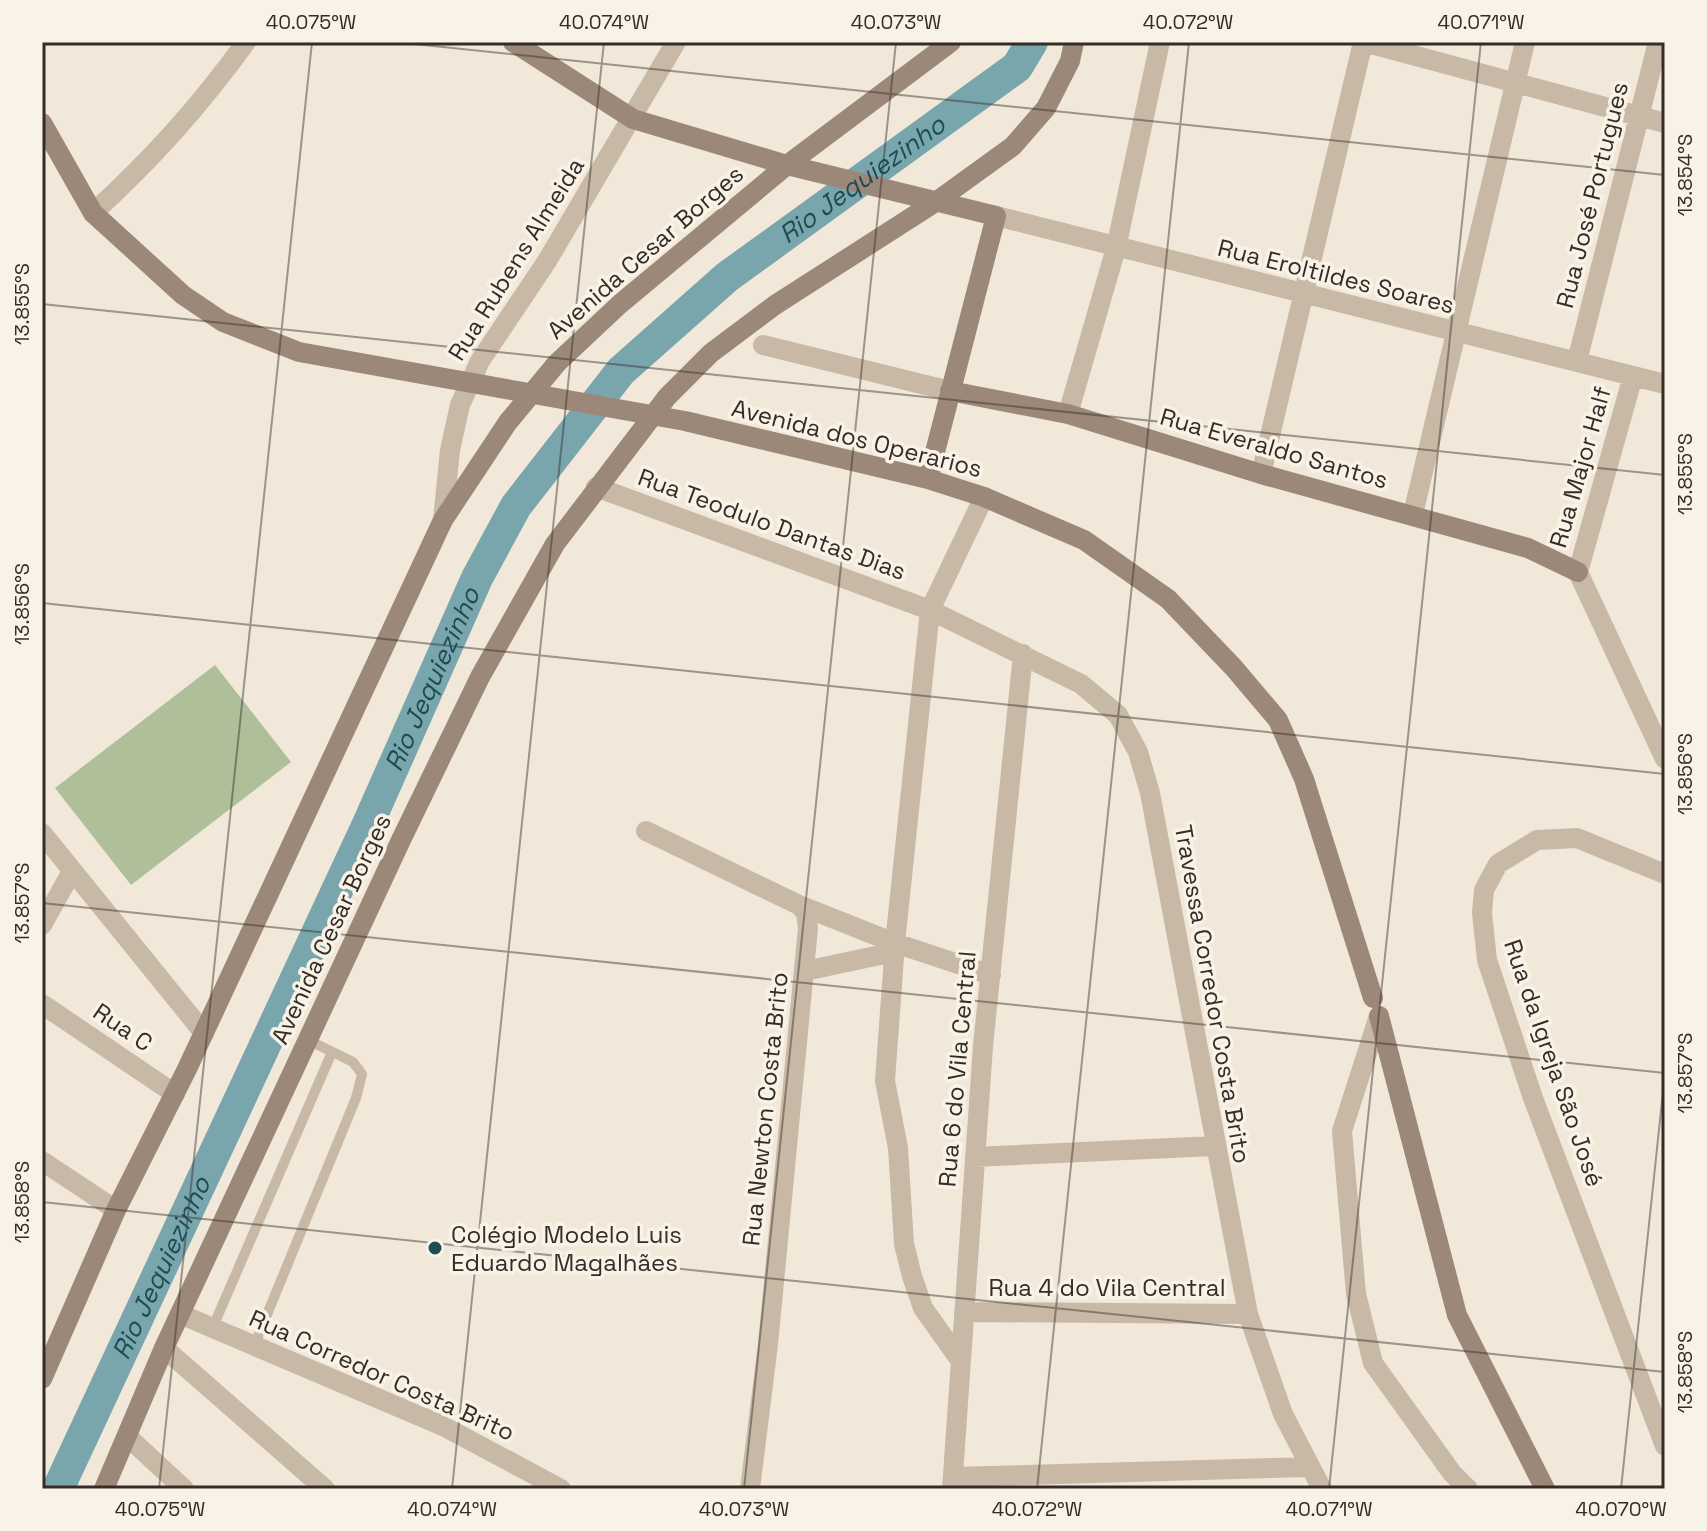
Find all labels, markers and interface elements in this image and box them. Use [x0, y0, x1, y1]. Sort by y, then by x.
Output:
text: 40.075°W [266, 9, 356, 35]
text: 40.074°W [559, 9, 649, 35]
text: 40.073°W [851, 9, 941, 35]
text: 40.072°W [1143, 9, 1233, 35]
text: 40.071°W [1438, 9, 1524, 35]
street label: Rua José Portugues [1549, 79, 1635, 311]
water label: Rio Jequiezinho [772, 107, 953, 251]
text: 13.854°S [1672, 134, 1698, 216]
street label: Rua Rubens Almeida [441, 152, 591, 366]
street label: Avenida Cesar Borges [540, 158, 750, 346]
street label: Rua Eroltildes Soares [1214, 232, 1458, 320]
text: 13.855°S [9, 263, 35, 345]
street label: Rua Major Half [1542, 383, 1618, 551]
street label: Avenida dos Operarios [729, 392, 985, 484]
street label: Rua Everaldo Santos [1156, 401, 1392, 495]
text: 13.855°S [1672, 433, 1698, 515]
street label: Rua Teodulo Dantas Dias [634, 461, 910, 587]
text: 13.856°S [9, 563, 35, 645]
water label: Rio Jequiezinho [377, 581, 488, 776]
text: 13.856°S [1672, 733, 1698, 815]
street label: Avenida Cesar Borges [264, 809, 398, 1049]
street label: Travessa Corredor Costa Brito [1168, 822, 1258, 1166]
text: 13.857°S [9, 863, 35, 943]
street label: Rua da Igreja São José [1497, 935, 1611, 1191]
street label: Rua 6 do Vila Central [931, 950, 983, 1188]
street label: Rua Newton Costa Brito [735, 971, 795, 1247]
street label: Rua C [87, 996, 159, 1058]
text: 13.857°S [1672, 1033, 1698, 1113]
text: 13.858°S [9, 1161, 35, 1243]
water label: Rio Jequiezinho [104, 1170, 219, 1365]
place label: Colégio Modelo Luis Eduardo Magalhães [451, 1219, 682, 1278]
marker: Colégio Modelo Luis Eduardo Magalhães [426, 1239, 444, 1257]
street label: Rua 4 do Vila Central [988, 1272, 1226, 1303]
street label: Rua Corredor Costa Brito [245, 1302, 519, 1448]
text: 13.858°S [1672, 1331, 1698, 1413]
text: 40.075°W [115, 1496, 205, 1522]
text: 40.074°W [407, 1496, 497, 1522]
text: 40.073°W [699, 1496, 789, 1522]
text: 40.072°W [992, 1496, 1082, 1522]
text: 40.071°W [1286, 1496, 1372, 1522]
text: 40.070°W [1575, 1496, 1667, 1522]

